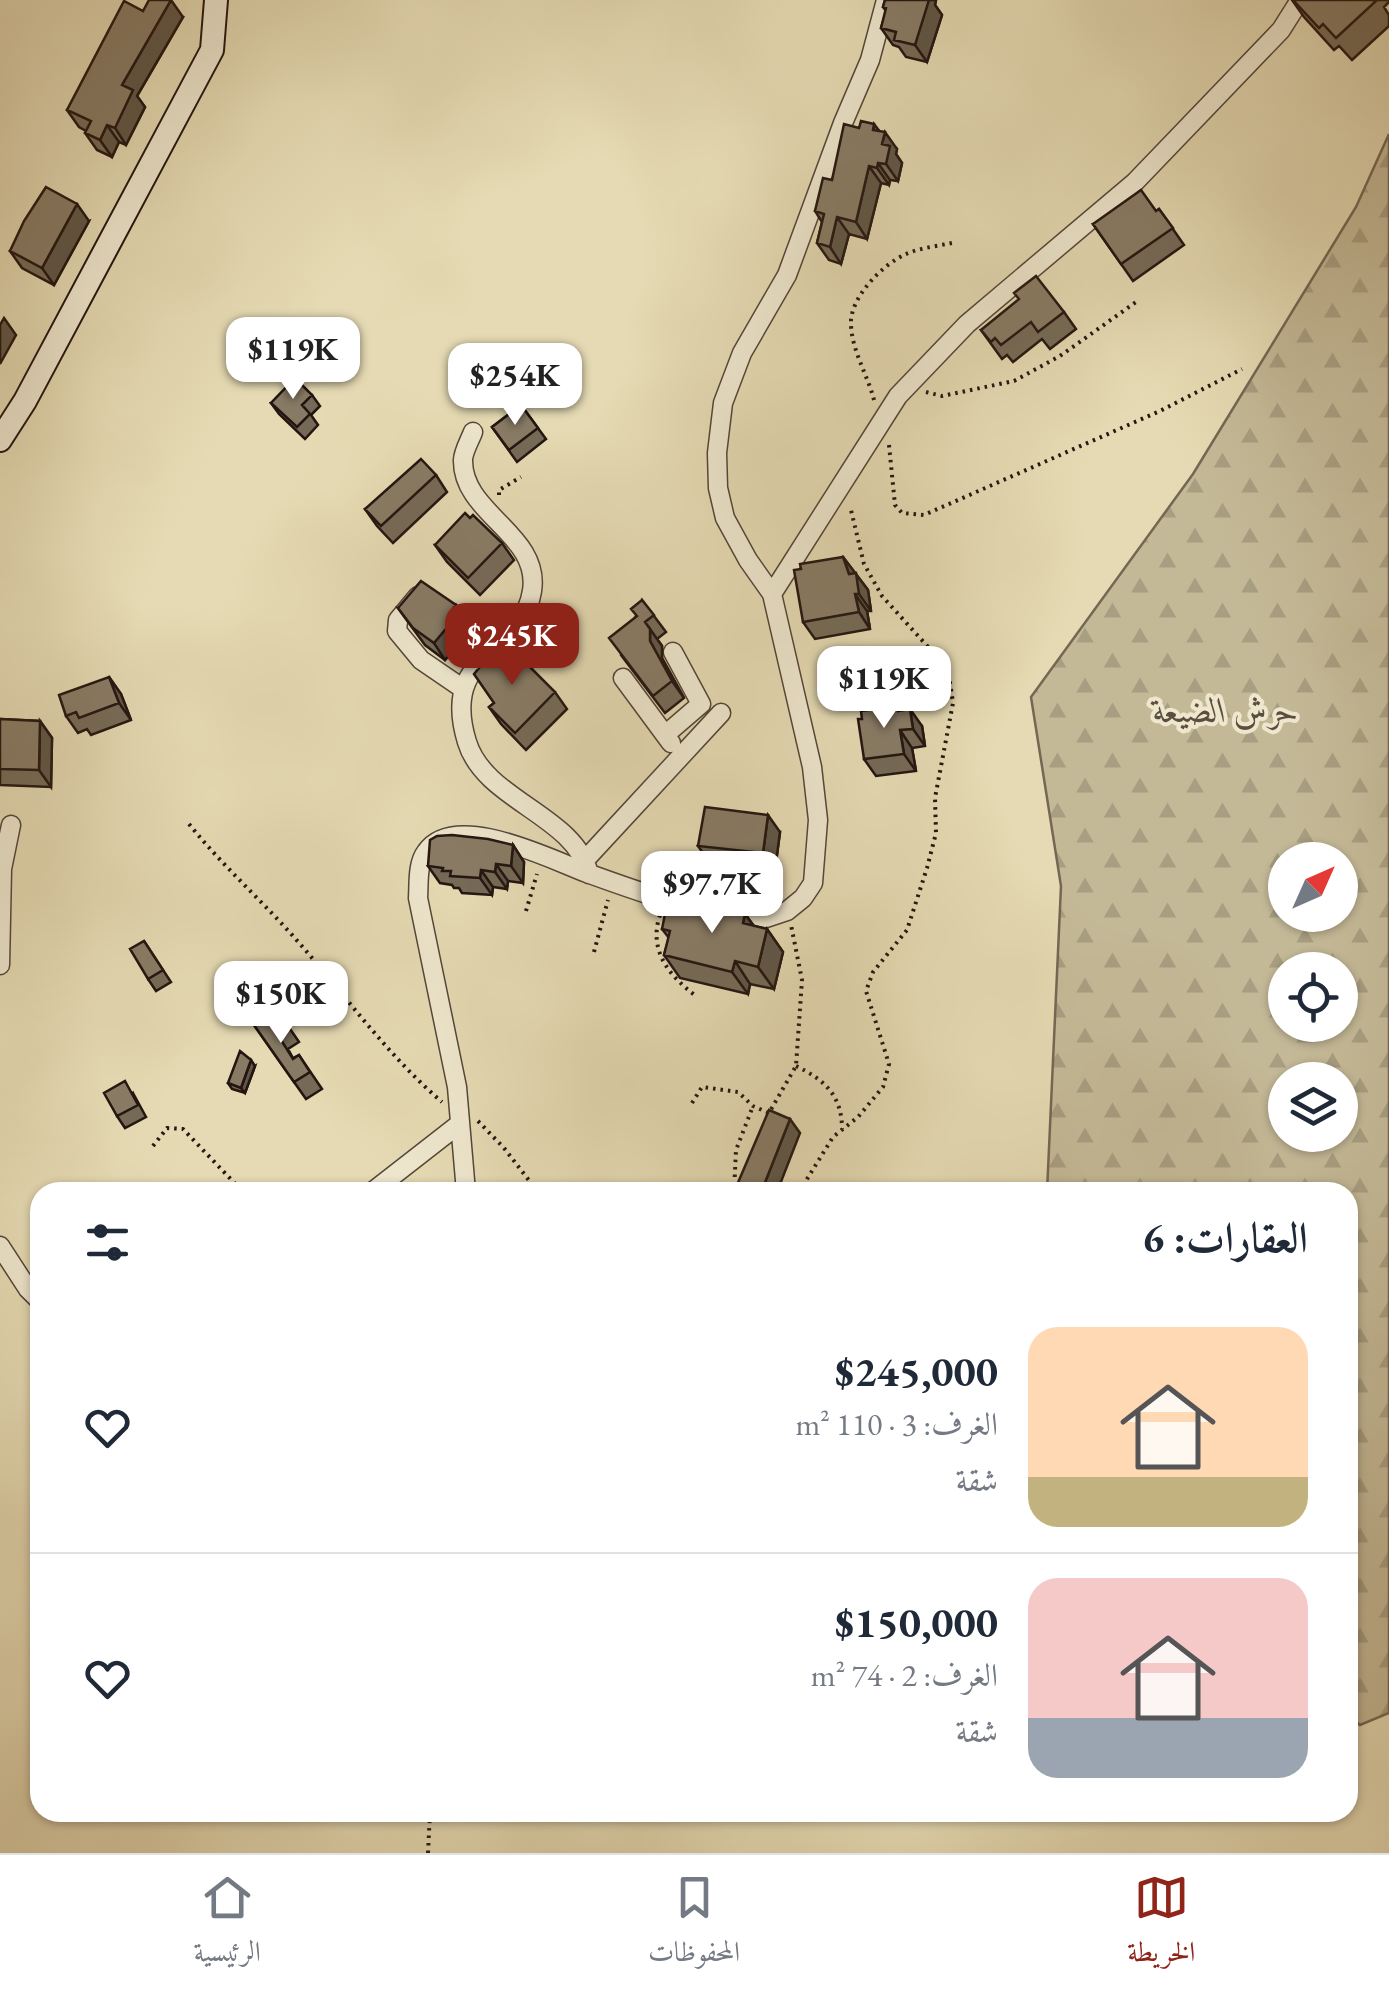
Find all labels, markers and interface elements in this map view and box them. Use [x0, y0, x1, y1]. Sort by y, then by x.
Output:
pin: $119K [223, 317, 363, 402]
text: $119K [248, 328, 338, 370]
pin: $254K [445, 343, 585, 428]
text: $254K [470, 354, 560, 396]
pin: $245K [442, 603, 582, 688]
text: $245K [467, 614, 557, 656]
pin: $119K [814, 646, 954, 731]
text: $119K [839, 657, 929, 699]
park label: حرش الضيعة [1150, 687, 1299, 732]
north arrow [1268, 842, 1358, 932]
map controls [1268, 842, 1358, 1152]
pin: $97.7K [631, 851, 793, 936]
text: $97.7K [663, 862, 761, 904]
button: locate [1268, 952, 1358, 1042]
pin: $150K [211, 961, 351, 1046]
text: $150K [236, 972, 326, 1014]
button: layers [1268, 1062, 1358, 1152]
text: العقارات: 6 [1142, 1210, 1308, 1265]
icon: filters [80, 1215, 135, 1270]
text: $245,000 [835, 1344, 998, 1399]
icon: home [1108, 1367, 1228, 1487]
icon: heart [80, 1400, 135, 1455]
text: الغرف: 3 · 110 m² [795, 1403, 998, 1445]
text: شقة [956, 1459, 998, 1501]
text: $150,000 [835, 1595, 998, 1650]
icon: home [1108, 1618, 1228, 1738]
icon: heart [80, 1651, 135, 1706]
text: الغرف: 2 · 74 m² [811, 1654, 998, 1696]
text: شقة [956, 1710, 998, 1752]
tab: الرئيسية [194, 1870, 261, 1979]
tab: المحفوظات [648, 1870, 740, 1979]
tab: الخريطة [1127, 1870, 1195, 1979]

